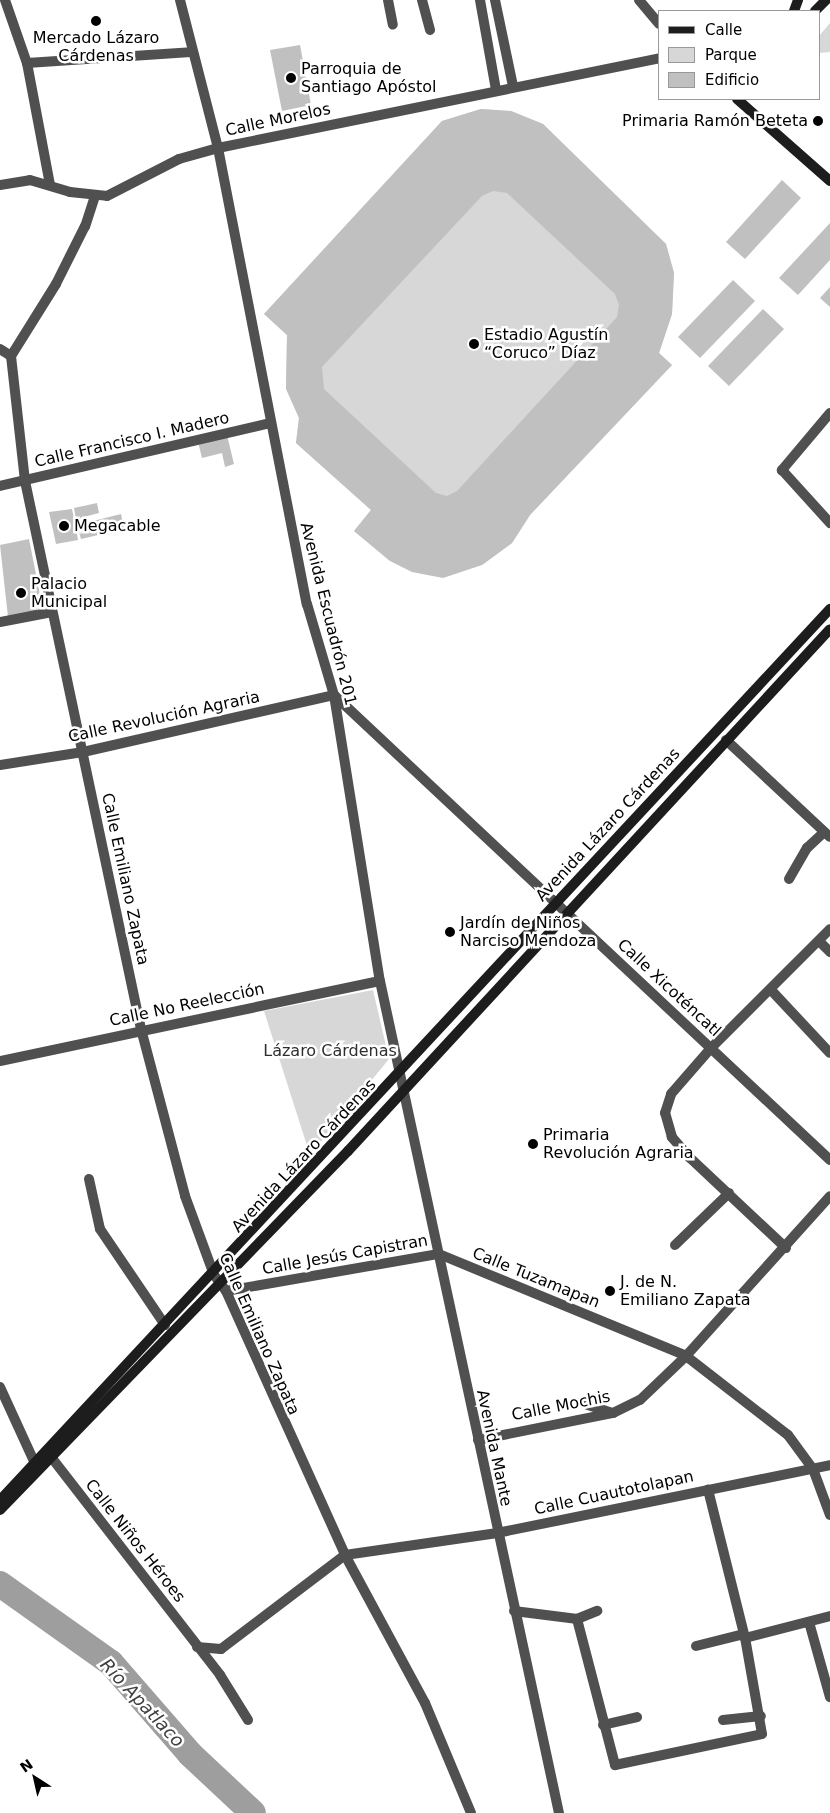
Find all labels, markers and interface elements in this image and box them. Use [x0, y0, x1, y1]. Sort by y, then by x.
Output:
legend [658, 10, 820, 100]
marker: Mercado Lázaro Cárdenas [90, 15, 102, 27]
text: Calle [705, 21, 742, 39]
place label: Mercado Lázaro Cárdenas [33, 28, 159, 66]
text: Parque [705, 46, 757, 64]
place label: Parroquia de Santiago Apóstol [301, 59, 436, 97]
text: Edificio [705, 71, 759, 89]
marker: Parroquia de Santiago Apóstol [285, 72, 297, 84]
street label: Calle Morelos [224, 99, 332, 141]
place label: Primaria Ramón Beteta [622, 111, 808, 131]
marker: Primaria Ramón Beteta [812, 115, 824, 127]
place label: Estadio Agustín “Coruco” Díaz [484, 325, 608, 363]
marker: Estadio Agustín “Coruco” Díaz [468, 338, 480, 350]
street label: Calle Francisco I. Madero [33, 408, 231, 472]
place label: Megacable [74, 516, 161, 536]
marker: Megacable [58, 520, 70, 532]
street label: Avenida Escuadrón 201 [296, 520, 360, 708]
place label: Palacio Municipal [31, 574, 107, 612]
marker: Palacio Municipal [15, 587, 27, 599]
street label: Calle Revolución Agraria [66, 687, 262, 747]
street label: Avenida Lázaro Cárdenas [532, 744, 684, 906]
street label: Calle Emiliano Zapata [97, 791, 153, 967]
place label: Jardín de Niños Narciso Mendoza [460, 913, 596, 951]
marker: Jardín de Niños Narciso Mendoza [444, 926, 456, 938]
street label: Calle Xicoténcatl [613, 935, 725, 1041]
street label: Calle No Reelección [108, 979, 266, 1031]
park label: Lázaro Cárdenas [263, 1041, 397, 1061]
street label: Avenida Lázaro Cárdenas [228, 1075, 380, 1237]
place label: Primaria Revolución Agraria [543, 1125, 694, 1163]
marker: Primaria Revolución Agraria [527, 1138, 539, 1150]
street label: Calle Jesús Capistran [261, 1231, 429, 1279]
street label: Calle Tuzamapan [469, 1244, 603, 1312]
street label: Calle Emiliano Zapata [215, 1250, 303, 1418]
place label: J. de N. Emiliano Zapata [620, 1272, 751, 1310]
marker: J. de N. Emiliano Zapata [604, 1285, 616, 1297]
street label: Calle Mochis [510, 1387, 612, 1425]
street label: Avenida Mante [472, 1388, 516, 1508]
street label: Calle Cuautotolapan [533, 1467, 695, 1519]
street label: Calle Niños Héroes [81, 1476, 189, 1606]
water label: Río Apatlaco [96, 1654, 188, 1752]
north arrow [10, 1753, 60, 1803]
text: N [17, 1756, 36, 1776]

